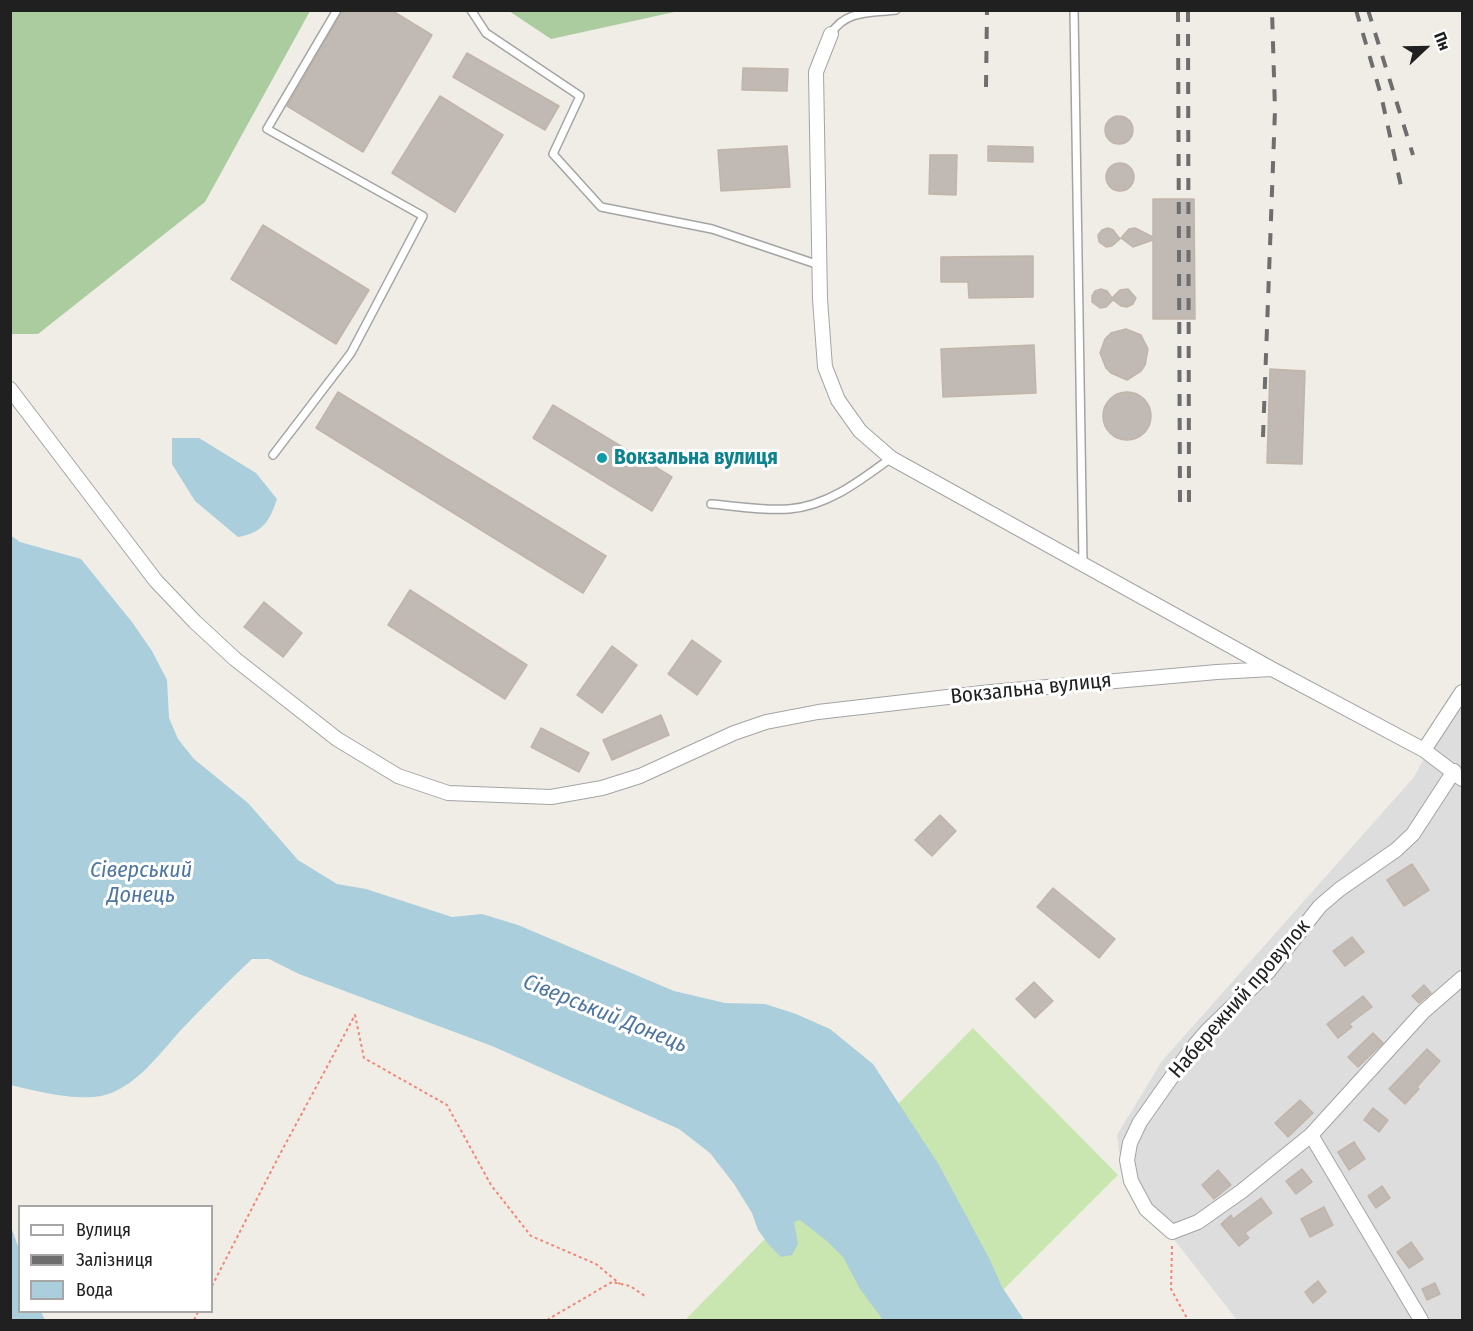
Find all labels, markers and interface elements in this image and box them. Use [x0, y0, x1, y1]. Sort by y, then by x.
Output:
north arrow [1395, 18, 1455, 78]
text: Пн [1430, 29, 1454, 53]
place label: Вокзальна вулиця [614, 445, 778, 471]
marker: Вокзальна вулиця [595, 451, 609, 465]
street label: Вокзальна вулиця [949, 668, 1113, 710]
water label: Сіверський Донець [90, 858, 192, 909]
street label: Набережний провулок [1164, 914, 1316, 1084]
water label: Сіверський Донець [519, 969, 691, 1059]
legend [18, 1205, 213, 1313]
text: Вулиця [76, 1219, 131, 1241]
text: Залізниця [76, 1249, 153, 1271]
text: Вода [76, 1279, 113, 1301]

